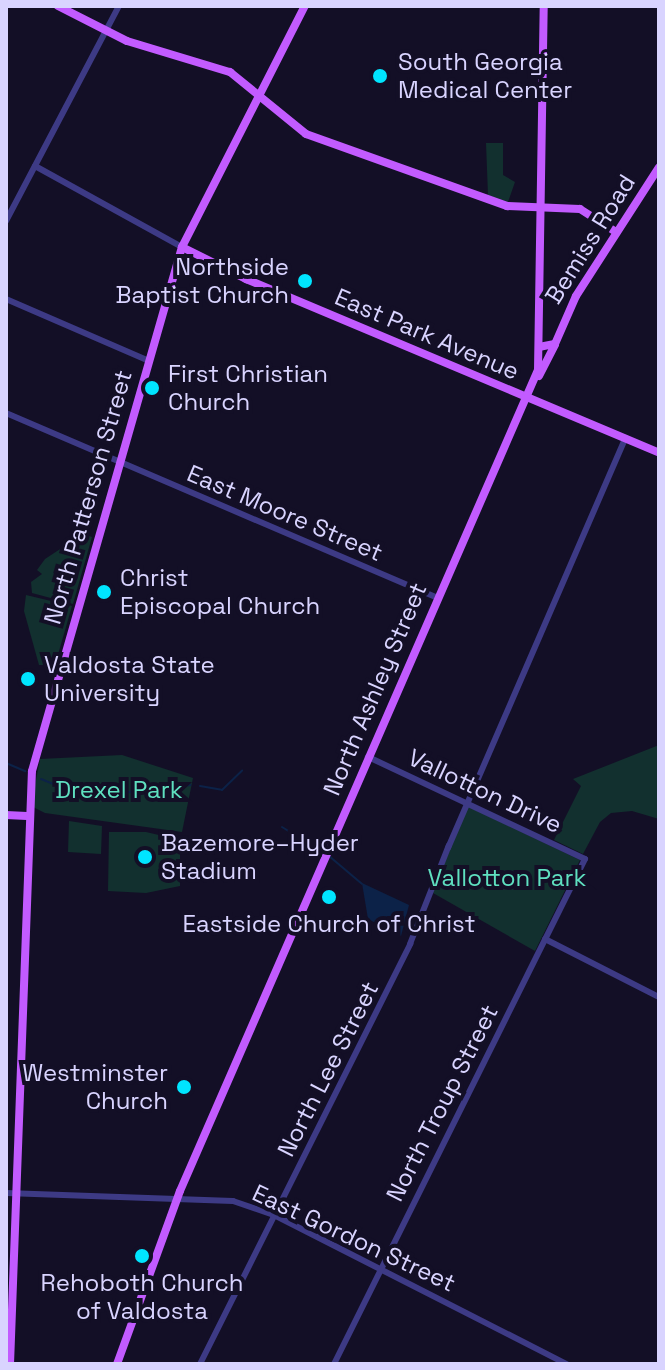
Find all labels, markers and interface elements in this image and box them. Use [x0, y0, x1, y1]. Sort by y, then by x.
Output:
place label: South Georgia Medical Center [398, 48, 572, 104]
marker: South Georgia Medical Center [369, 65, 391, 87]
street label: Bemiss Road [539, 169, 641, 309]
place label: Northside Baptist Church [116, 253, 289, 309]
marker: Northside Baptist Church [296, 272, 314, 290]
street label: East Park Avenue [330, 282, 524, 386]
place label: First Christian Church [168, 360, 328, 416]
street label: North Patterson Street [38, 367, 138, 627]
marker: First Christian Church [143, 379, 161, 397]
street label: East Moore Street [183, 459, 387, 567]
place label: Christ Episcopal Church [120, 564, 320, 620]
street label: North Ashley Street [317, 578, 433, 800]
marker: Christ Episcopal Church [95, 583, 113, 601]
place label: Valdosta State University [44, 651, 215, 707]
marker: Valdosta State University [19, 670, 37, 688]
street label: Vallotton Drive [404, 743, 566, 839]
park label: Drexel Park [55, 776, 183, 804]
place label: Bazemore–Hyder Stadium [161, 829, 359, 885]
marker: Bazemore–Hyder Stadium [136, 848, 154, 866]
park label: Vallotton Park [428, 864, 586, 892]
marker: Eastside Church of Christ [320, 888, 338, 906]
place label: Eastside Church of Christ [182, 910, 476, 938]
street label: North Lee Street [271, 977, 385, 1161]
street label: North Troup Street [380, 1000, 504, 1206]
place label: Westminster Church [22, 1059, 168, 1115]
marker: Westminster Church [175, 1078, 193, 1096]
street label: East Gordon Street [248, 1178, 460, 1298]
marker: Rehoboth Church of Valdosta [133, 1247, 151, 1265]
place label: Rehoboth Church of Valdosta [41, 1269, 243, 1325]

